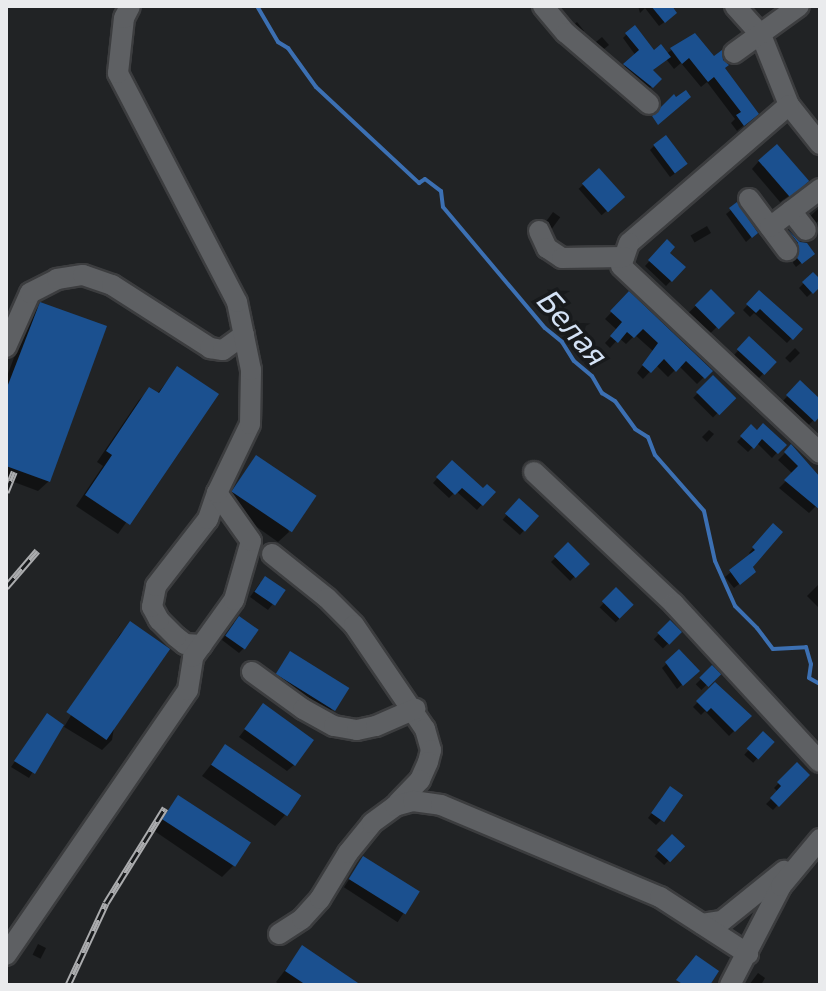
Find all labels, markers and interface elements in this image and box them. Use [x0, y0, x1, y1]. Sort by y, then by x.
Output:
water label: Белая [530, 281, 618, 373]

